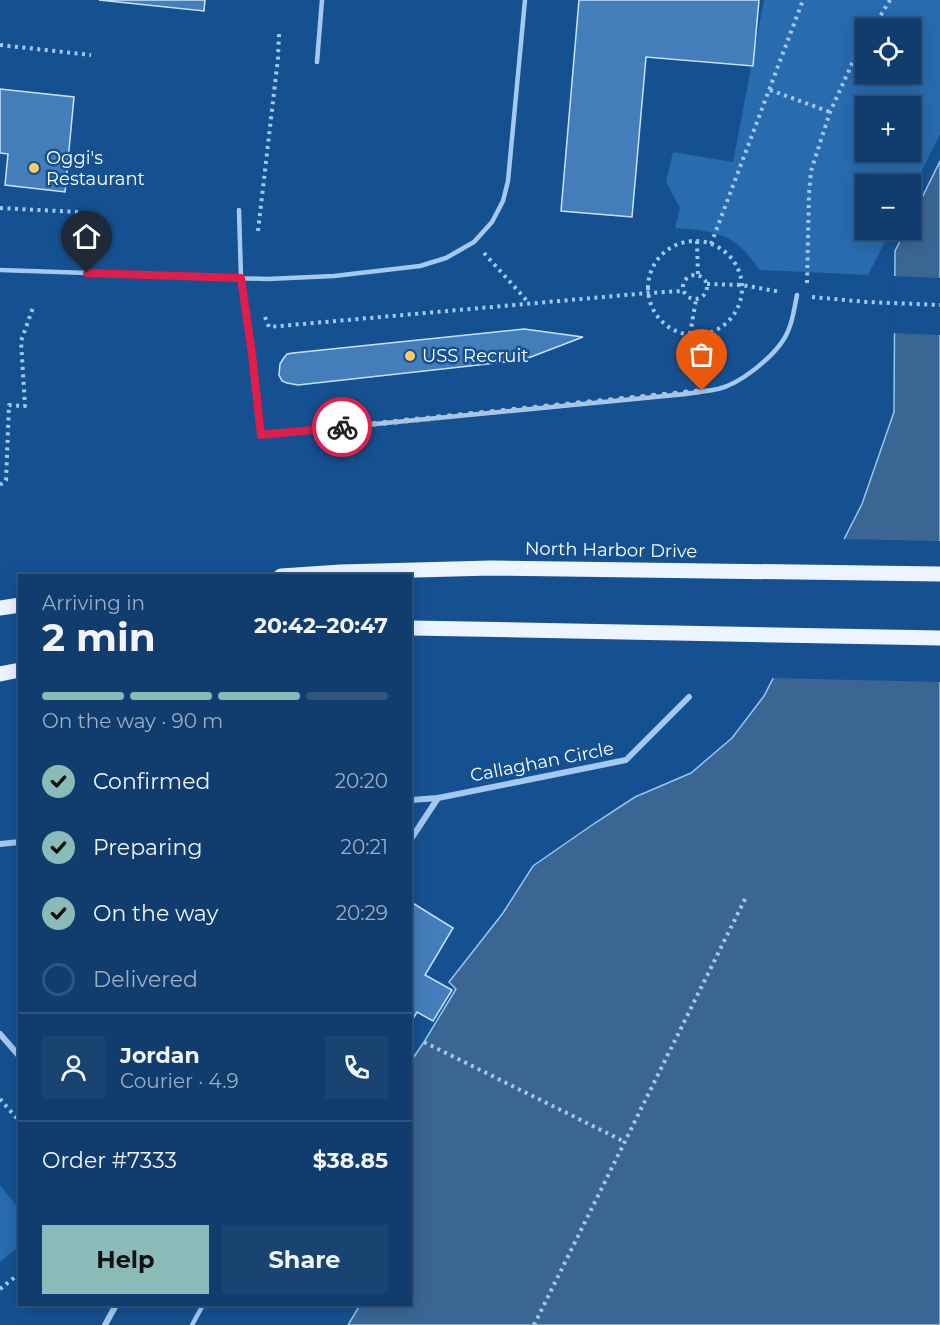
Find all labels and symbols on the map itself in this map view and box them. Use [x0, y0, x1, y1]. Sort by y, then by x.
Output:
place label: Oggi's Restaurant [46, 147, 145, 190]
marker: Oggi's Restaurant [27, 161, 41, 175]
pin [61, 211, 112, 273]
pin [676, 329, 727, 391]
place label: USS Recruit [422, 345, 528, 367]
marker: USS Recruit [403, 349, 417, 363]
courier [312, 397, 372, 457]
street label: North Harbor Drive [525, 537, 698, 563]
street label: Callaghan Circle [468, 737, 616, 787]

